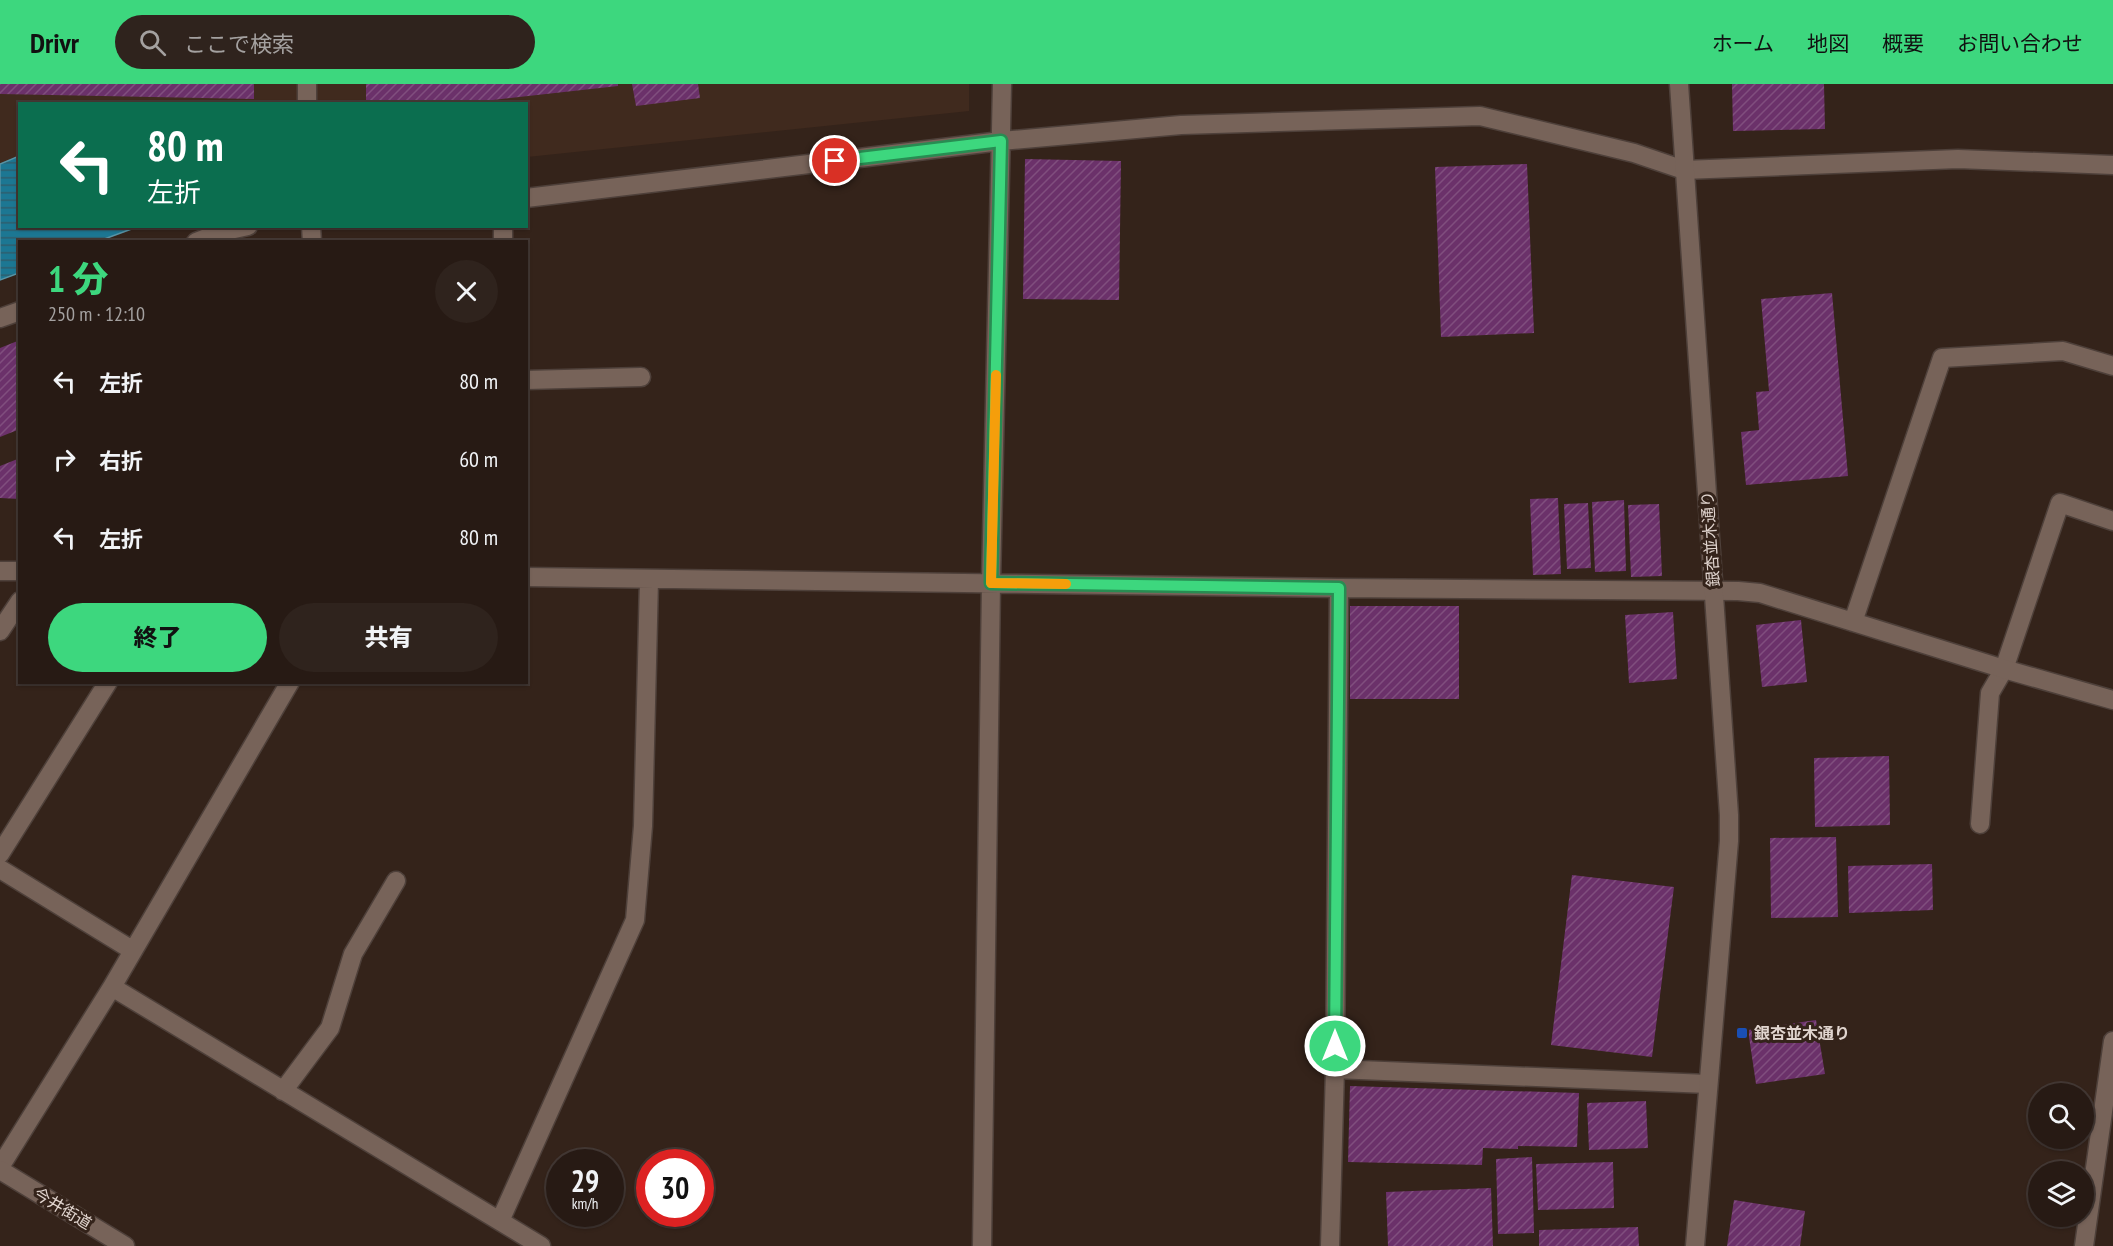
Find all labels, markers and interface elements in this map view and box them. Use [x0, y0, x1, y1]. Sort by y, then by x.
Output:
search box [115, 15, 535, 69]
text: Drivr [30, 24, 79, 61]
icon: search [136, 26, 169, 59]
text: ここで検索 [184, 30, 294, 58]
text: ホーム [1712, 30, 1774, 57]
text: 地図 [1807, 30, 1849, 57]
text: 概要 [1882, 30, 1924, 57]
text: お問い合わせ [1957, 30, 2083, 57]
text: 80 m [147, 118, 224, 173]
icon: left [48, 126, 126, 204]
pin [809, 135, 860, 186]
icon: arrive [818, 144, 851, 177]
text: 左折 [147, 175, 201, 209]
text: 1 分 [48, 255, 109, 302]
button: close [435, 260, 498, 323]
text: 250 m · 12:10 [48, 301, 145, 327]
icon: left [48, 365, 81, 398]
text: 80 m [459, 367, 498, 395]
text: 左折 [99, 369, 143, 397]
icon: right [48, 443, 81, 476]
text: 60 m [459, 445, 498, 473]
text: 右折 [99, 447, 143, 475]
street label: 銀杏並木通り [1697, 490, 1723, 588]
icon: left [48, 521, 81, 554]
text: 80 m [459, 523, 498, 551]
text: 左折 [99, 525, 143, 553]
button: 終了 [48, 603, 267, 672]
button: 共有 [279, 603, 498, 672]
position arrow [1303, 1014, 1367, 1078]
place label: 銀杏並木通り [1754, 1023, 1850, 1043]
marker: 銀杏並木通り [1735, 1026, 1749, 1040]
map controls [2028, 1083, 2094, 1227]
button: search [2028, 1083, 2094, 1149]
speed limit sign: 30 [636, 1149, 714, 1227]
text: 29 [571, 1161, 599, 1200]
button: layers [2028, 1161, 2094, 1227]
street label: 今井街道 [30, 1183, 96, 1233]
text: km/h [572, 1194, 598, 1213]

